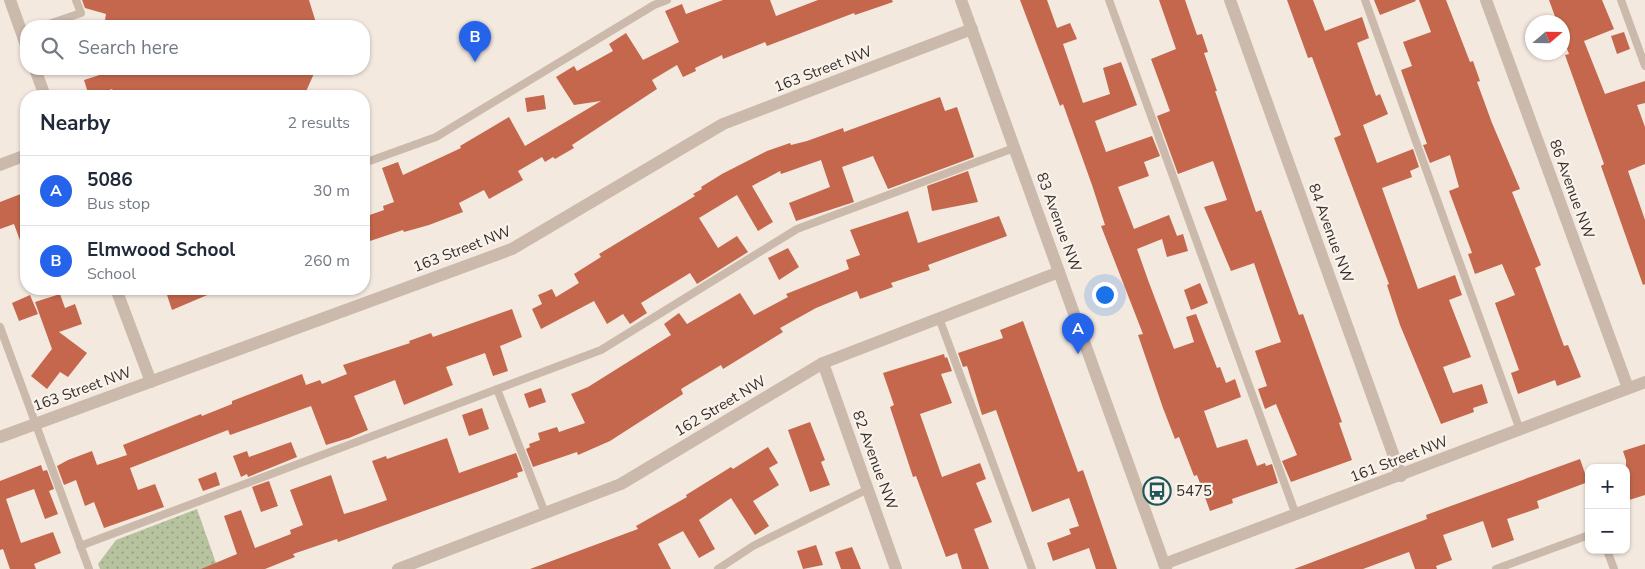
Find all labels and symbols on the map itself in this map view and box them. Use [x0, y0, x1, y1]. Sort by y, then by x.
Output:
north arrow [1525, 15, 1570, 60]
pin: B [459, 21, 491, 62]
street label: 163 Street NW [771, 41, 875, 97]
street label: 86 Avenue NW [1545, 137, 1599, 242]
street label: 83 Avenue NW [1032, 170, 1086, 275]
street label: 84 Avenue NW [1304, 181, 1358, 286]
street label: 163 Street NW [410, 221, 514, 277]
your location [1092, 282, 1118, 308]
pin: A [1062, 313, 1094, 354]
street label: 163 Street NW [30, 362, 134, 416]
street label: 162 Street NW [671, 371, 770, 441]
street label: 82 Avenue NW [848, 408, 902, 513]
street label: 161 Street NW [1347, 431, 1451, 487]
bus stop icon: 5475 [1142, 476, 1172, 506]
place label: 5475 [1176, 481, 1212, 501]

